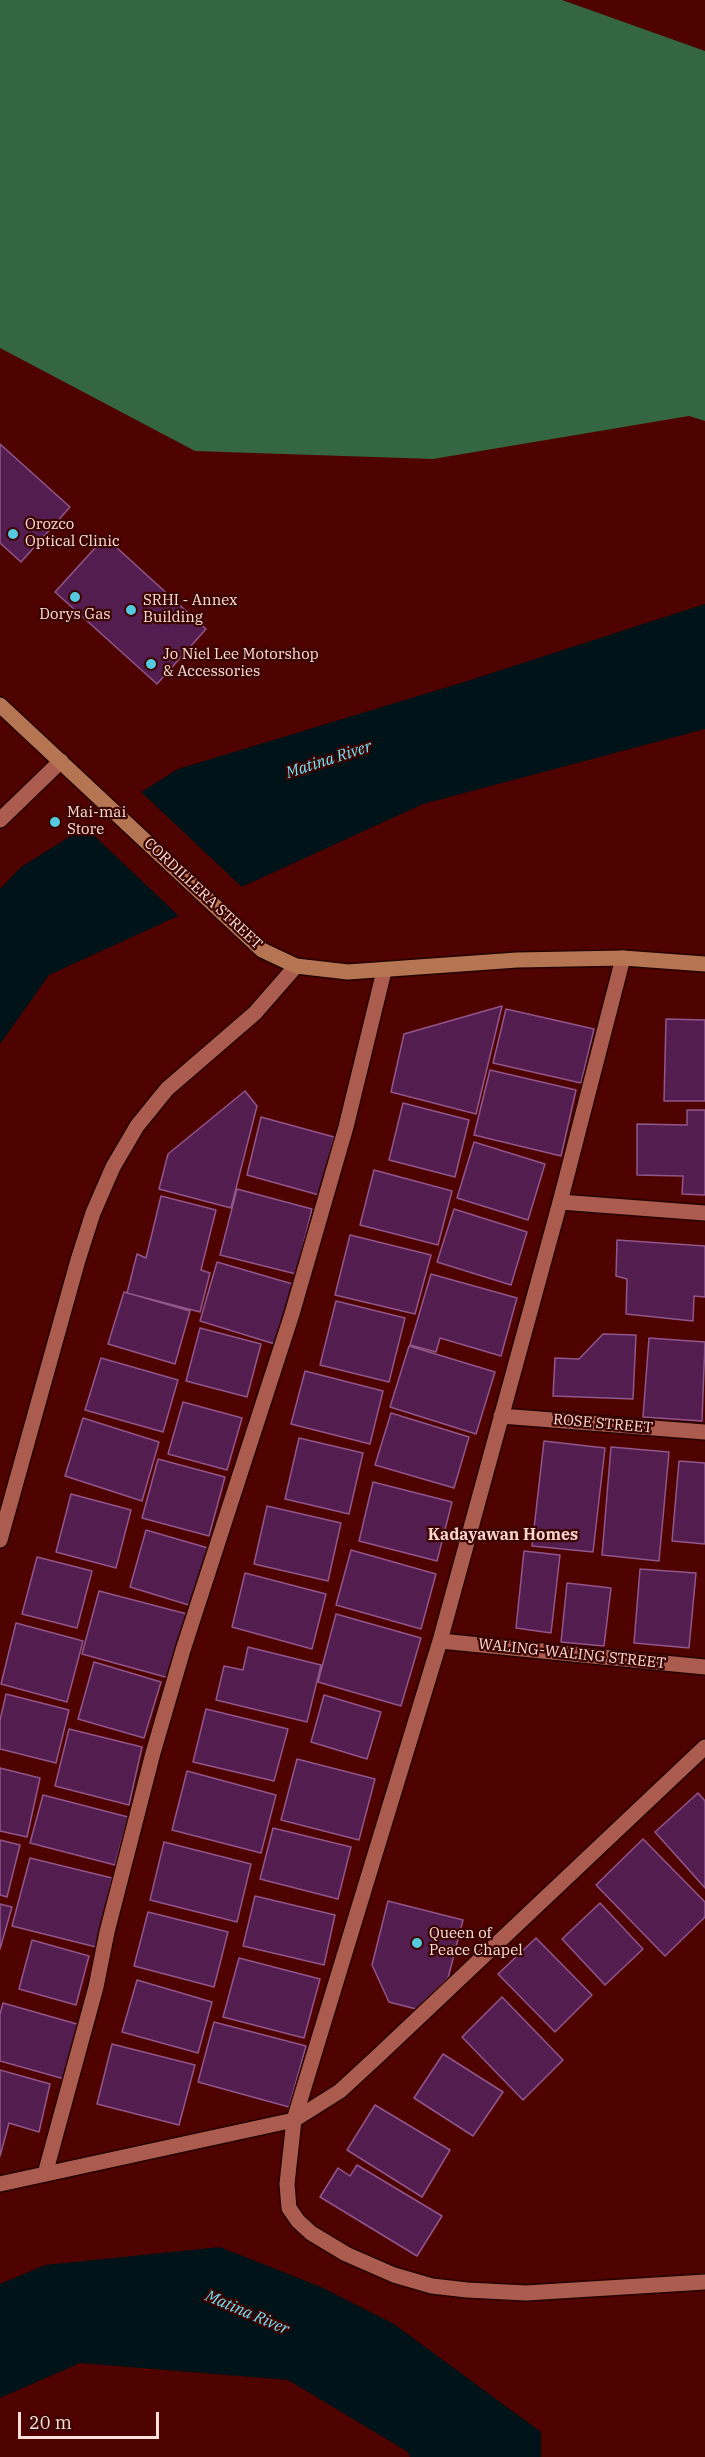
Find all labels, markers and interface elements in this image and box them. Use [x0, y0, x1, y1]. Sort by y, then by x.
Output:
place label: Orozco Optical Clinic [25, 516, 120, 551]
marker: Orozco Optical Clinic [6, 527, 20, 541]
marker: Dorys Gas [68, 590, 82, 604]
place label: SRHI - Annex Building [143, 592, 238, 627]
marker: SRHI - Annex Building [124, 603, 138, 617]
place label: Dorys Gas [39, 606, 111, 624]
place label: Jo Niel Lee Motorshop & Accessories [163, 646, 319, 681]
marker: Jo Niel Lee Motorshop & Accessories [144, 657, 158, 671]
water label: Matina River [284, 737, 374, 783]
place label: Mai-mai Store [67, 804, 126, 839]
marker: Mai-mai Store [48, 815, 62, 829]
street label: CORDILLERA STREET [140, 835, 266, 953]
street label: ROSE STREET [552, 1411, 654, 1437]
district label: Kadayawan Homes [428, 1525, 578, 1545]
street label: WALING-WALING STREET [477, 1635, 667, 1673]
place label: Queen of Peace Chapel [429, 1925, 523, 1960]
marker: Queen of Peace Chapel [410, 1936, 424, 1950]
water label: Matina River [202, 2287, 292, 2339]
scale bar [21, 2400, 162, 2438]
text: 20 m [29, 2411, 72, 2434]

